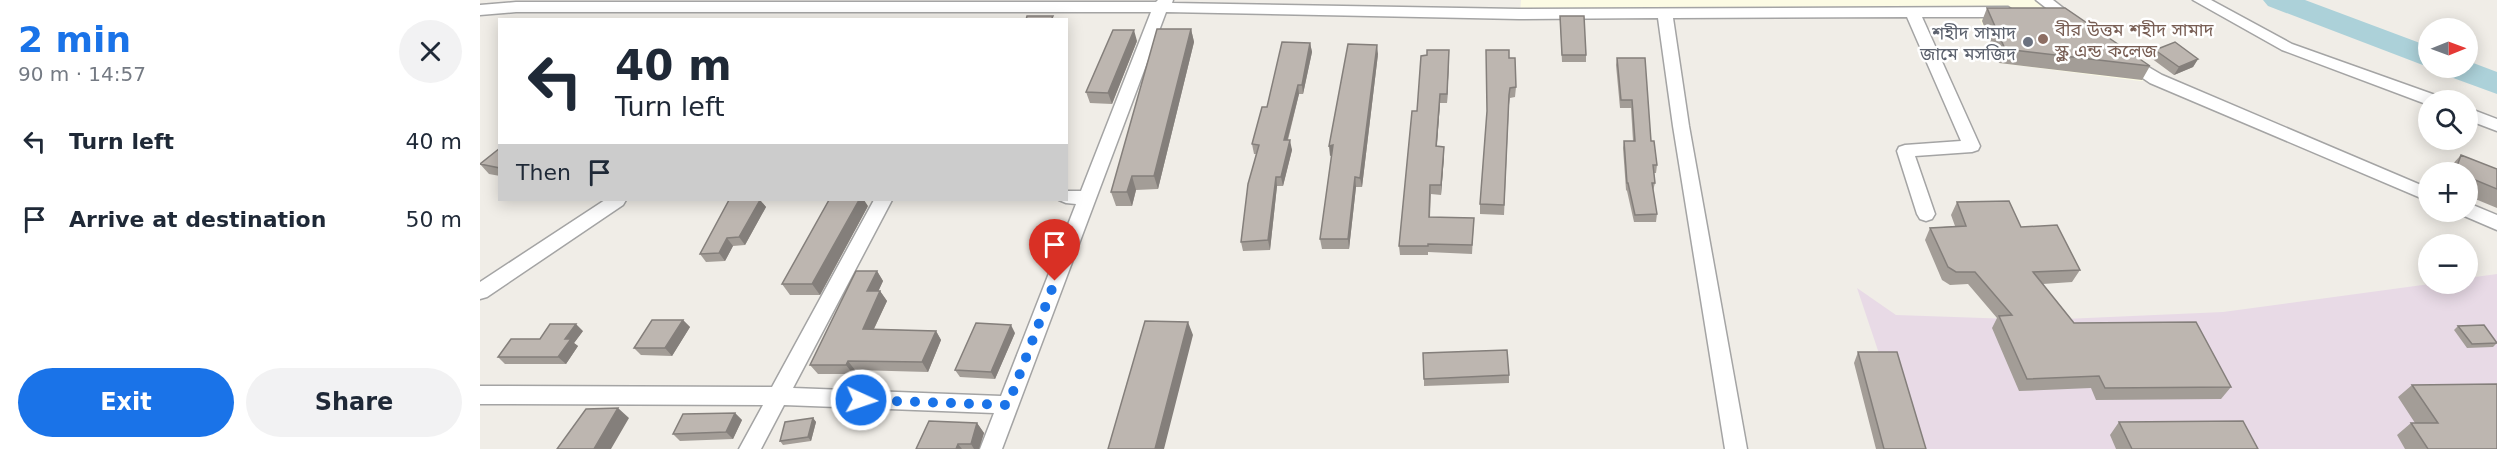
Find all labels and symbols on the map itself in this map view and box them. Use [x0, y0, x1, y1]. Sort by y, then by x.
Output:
north arrow [2418, 18, 2478, 78]
place label: বীর উত্তম শহীদ সামাদ স্কুল এন্ড কলেজ [2054, 19, 2214, 62]
place label: শহীদ সামাদ জামে মসজিদ [1919, 22, 2017, 64]
marker: বীর উত্তম শহীদ সামাদ স্কুল এন্ড কলেজ [2036, 32, 2050, 46]
marker: শহীদ সামাদ জামে মসজিদ [2021, 35, 2035, 49]
pin [1029, 219, 1080, 281]
position arrow [829, 368, 893, 432]

